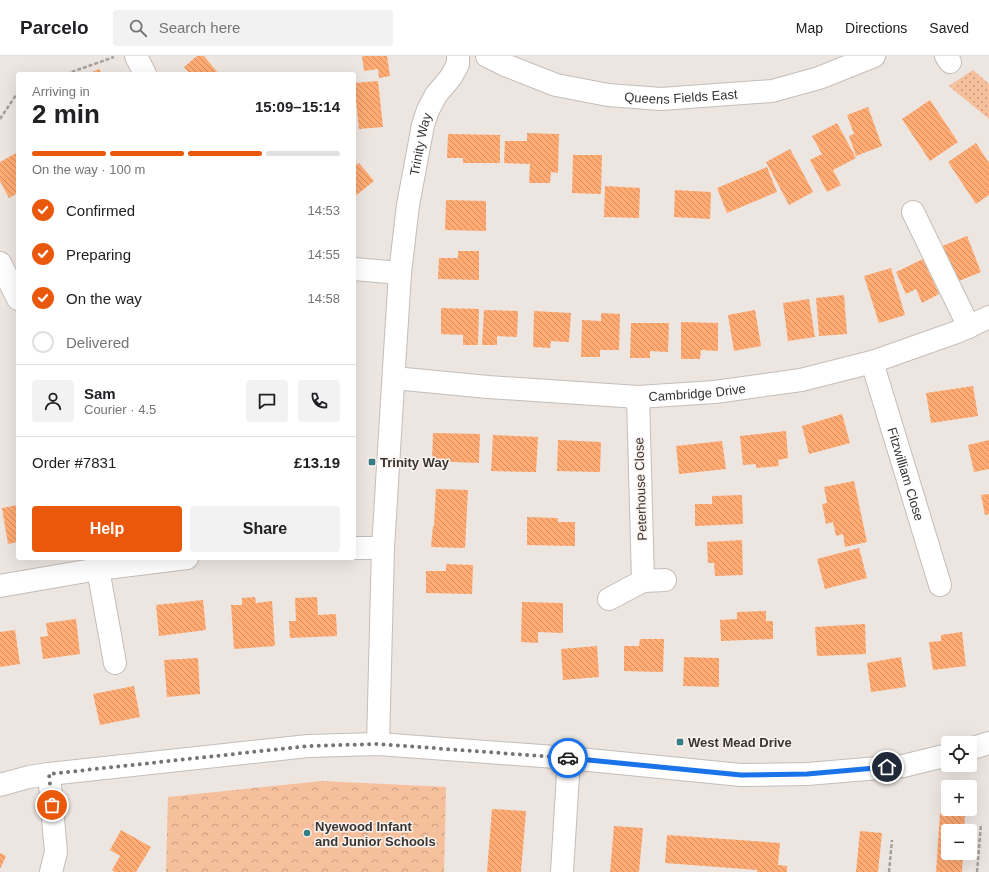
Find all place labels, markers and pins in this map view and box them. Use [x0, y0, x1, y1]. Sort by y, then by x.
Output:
place label: Trinity Way [380, 455, 450, 470]
marker: Trinity Way [367, 457, 377, 467]
place label: West Mead Drive [688, 735, 792, 750]
marker: West Mead Drive [675, 737, 685, 747]
pin [870, 750, 904, 784]
pin [35, 788, 69, 822]
place label: Nyewood Infant and Junior Schools [315, 819, 436, 849]
marker: Nyewood Infant and Junior Schools [302, 828, 312, 838]

